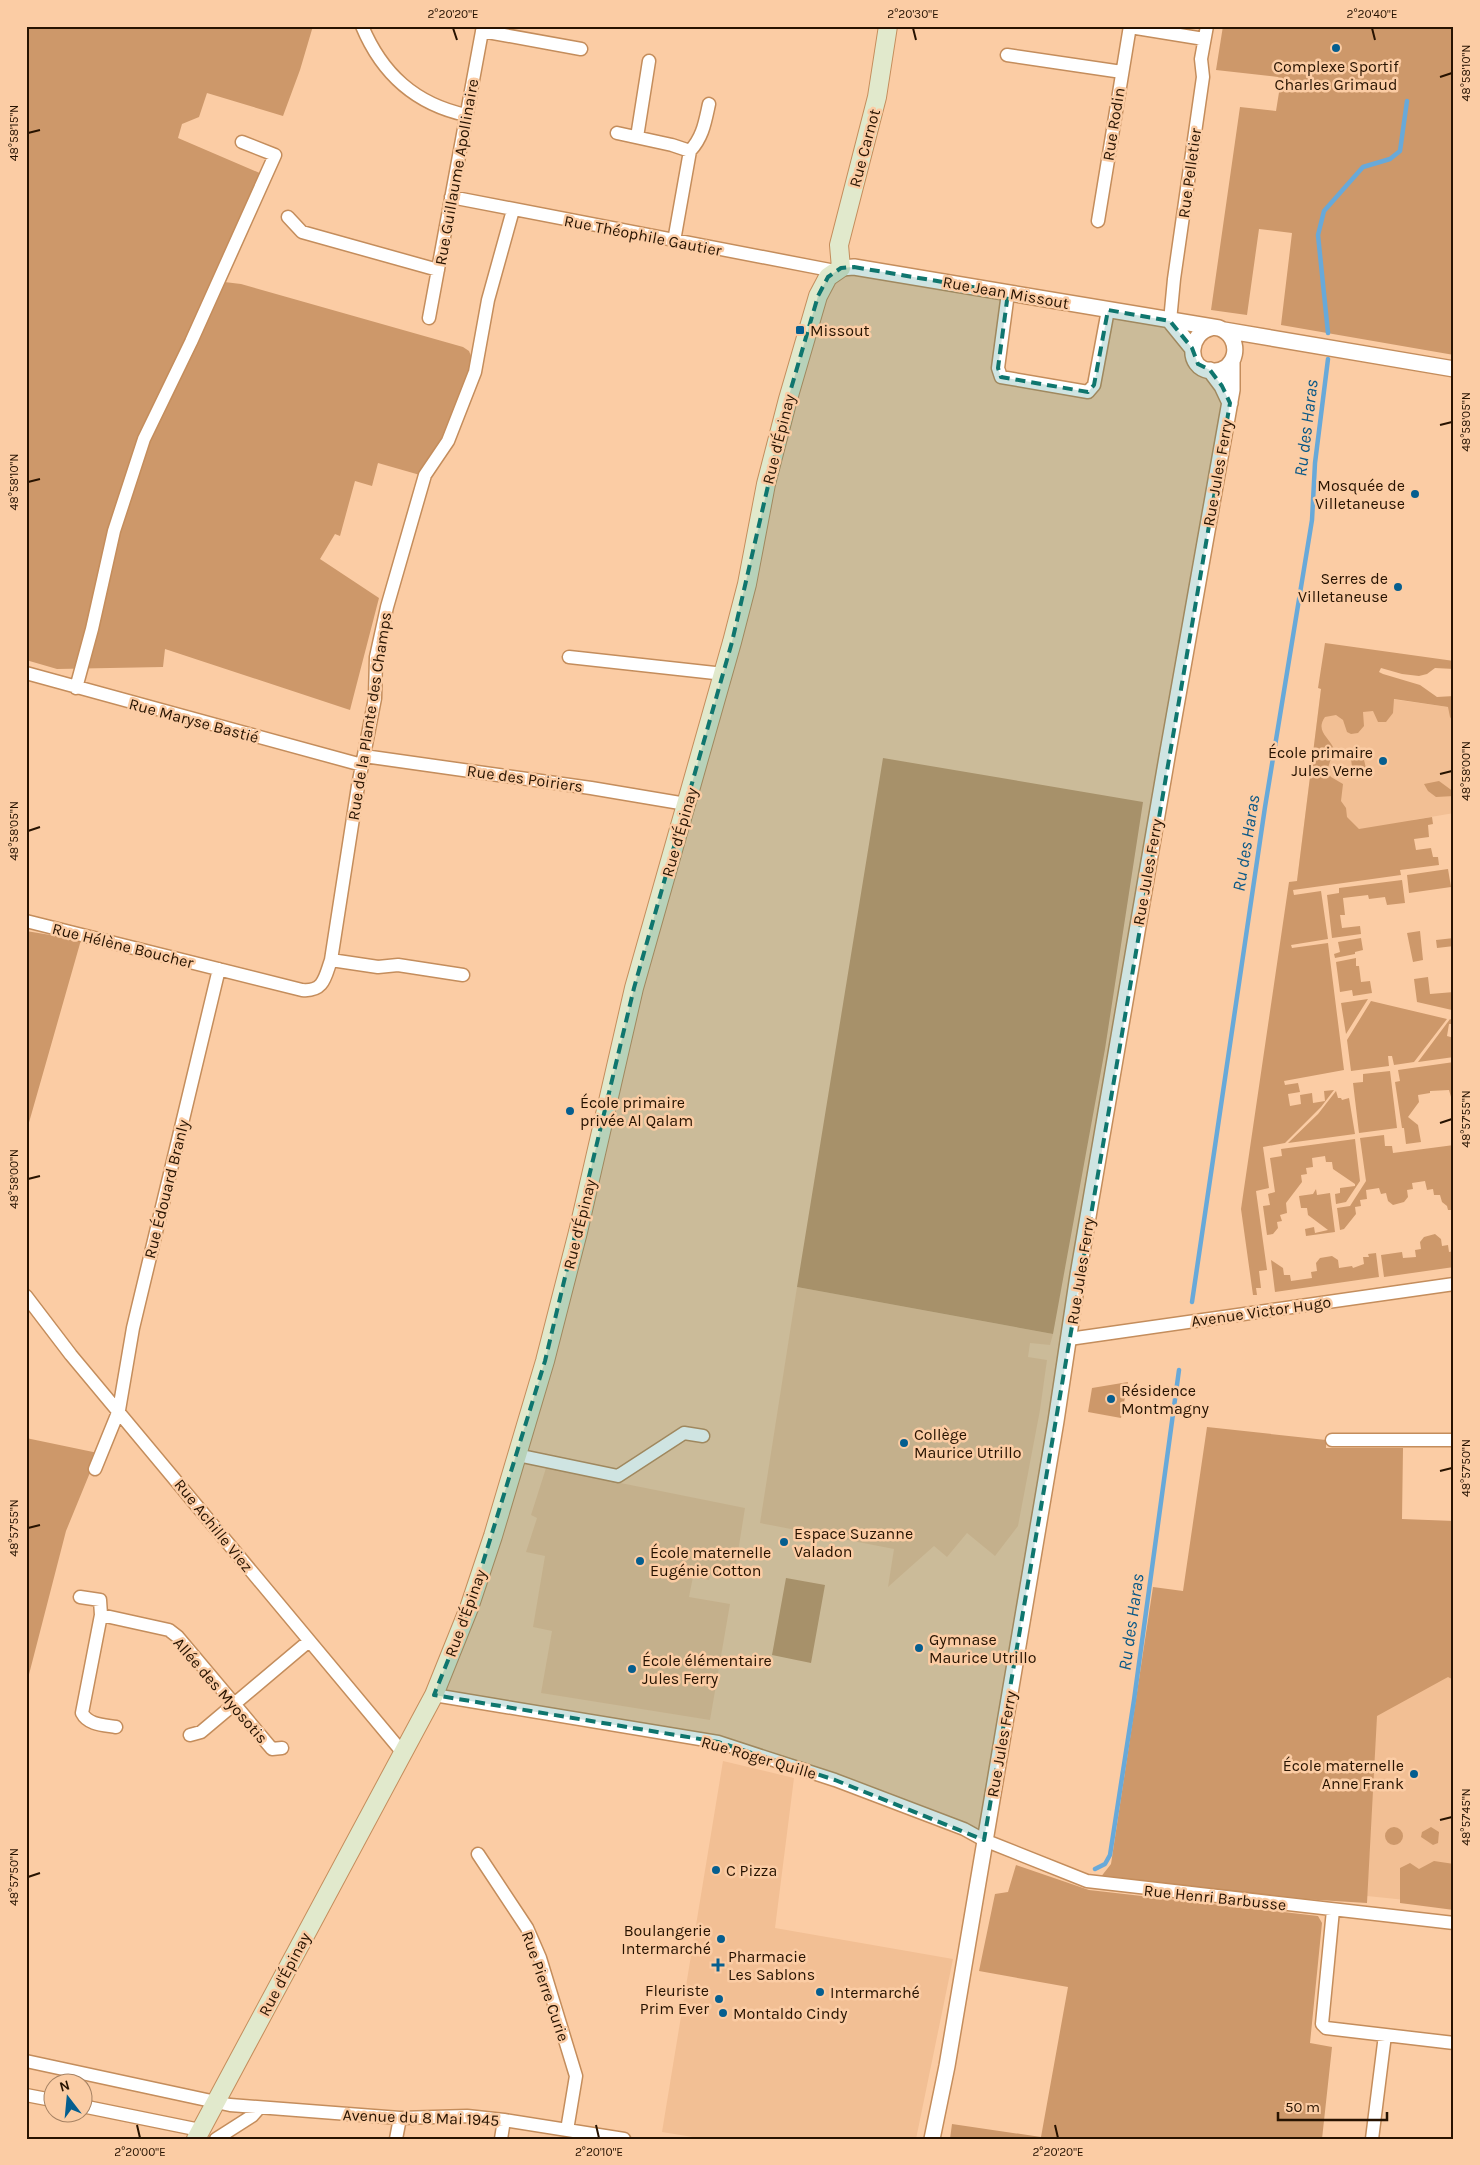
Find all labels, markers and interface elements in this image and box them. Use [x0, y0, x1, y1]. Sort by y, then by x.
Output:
text: 2°20'20"E [427, 7, 479, 21]
text: 2°20'30"E [887, 7, 939, 21]
text: 2°20'40"E [1347, 7, 1397, 21]
marker: Complexe Sportif Charles Grimaud [1330, 42, 1342, 54]
text: 48°58'10"N [1459, 45, 1473, 101]
place label: Complexe Sportif Charles Grimaud [1273, 57, 1399, 94]
street label: Rue Guillaume Apollinaire [431, 77, 482, 267]
street label: Rue Rodin [1098, 86, 1129, 162]
text: 48°58'15"N [7, 105, 21, 161]
street label: Rue Carnot [845, 107, 884, 189]
street label: Rue Pelletier [1174, 127, 1205, 219]
street label: Rue Théophile Gautier [563, 211, 723, 260]
street label: Rue Jean Missout [941, 272, 1071, 313]
place label: Missout [810, 321, 870, 340]
marker: Missout [794, 324, 806, 336]
water label: Ru des Haras [1289, 378, 1323, 478]
street label: Rue d'Épinay [758, 392, 799, 486]
text: 48°58'05"N [1459, 392, 1473, 452]
street label: Rue Jules Ferry [1199, 418, 1236, 528]
text: 48°58'10"N [7, 454, 21, 510]
place label: Mosquée de Villetaneuse [1315, 476, 1405, 513]
marker: Mosquée de Villetaneuse [1409, 488, 1421, 500]
place label: Serres de Villetaneuse [1298, 569, 1388, 606]
marker: Serres de Villetaneuse [1392, 581, 1404, 593]
street label: Rue de la Plante des Champs [344, 610, 395, 822]
street label: Rue Maryse Bastié [127, 694, 261, 747]
text: 48°58'00"N [1459, 741, 1473, 801]
place label: École primaire Jules Verne [1268, 743, 1373, 780]
marker: École primaire Jules Verne [1377, 755, 1389, 767]
street label: Rue des Poiriers [466, 761, 584, 796]
street label: Rue d'Épinay [658, 785, 701, 879]
water label: Ru des Haras [1228, 793, 1264, 893]
text: 48°58'05"N [7, 801, 21, 861]
street label: Rue Jules Ferry [1129, 817, 1166, 927]
street label: Rue Hélène Boucher [50, 919, 196, 972]
text: 48°57'55"N [1459, 1090, 1473, 1148]
place label: École primaire privée Al Qalam [580, 1093, 693, 1130]
marker: École primaire privée Al Qalam [564, 1105, 576, 1117]
street label: Rue Édouard Branly [140, 1117, 193, 1261]
text: 48°58'00"N [7, 1149, 21, 1209]
street label: Rue d'Épinay [559, 1177, 600, 1271]
street label: Rue Jules Ferry [1063, 1216, 1098, 1326]
street label: Avenue Victor Hugo [1190, 1292, 1332, 1331]
place label: Résidence Montmagny [1121, 1381, 1209, 1418]
marker: Résidence Montmagny [1105, 1393, 1117, 1405]
place label: Collège Maurice Utrillo [914, 1425, 1022, 1462]
marker: Collège Maurice Utrillo [898, 1437, 910, 1449]
text: 48°57'50"N [1459, 1439, 1473, 1497]
street label: Rue Achille Viez [170, 1475, 257, 1576]
text: 48°57'55"N [7, 1499, 21, 1557]
place label: Espace Suzanne Valadon [794, 1524, 913, 1561]
marker: Espace Suzanne Valadon [778, 1536, 790, 1548]
place label: École maternelle Eugénie Cotton [650, 1543, 771, 1580]
marker: École maternelle Eugénie Cotton [634, 1555, 646, 1567]
street label: Rue d'Épinay [441, 1566, 490, 1660]
water label: Ru des Haras [1113, 1572, 1149, 1672]
place label: Gymnase Maurice Utrillo [929, 1630, 1037, 1667]
street label: Allée des Myosotis [169, 1633, 272, 1747]
marker: Gymnase Maurice Utrillo [913, 1642, 925, 1654]
place label: École élémentaire Jules Ferry [642, 1651, 772, 1688]
marker: École élémentaire Jules Ferry [626, 1663, 638, 1675]
street label: Rue Jules Ferry [983, 1689, 1020, 1799]
street label: Rue Roger Quille [699, 1732, 819, 1783]
place label: École maternelle Anne Frank [1283, 1756, 1404, 1793]
marker: École maternelle Anne Frank [1408, 1768, 1420, 1780]
text: 48°57'45"N [1459, 1788, 1473, 1846]
text: 48°57'50"N [7, 1848, 21, 1906]
place label: C Pizza [726, 1861, 777, 1880]
marker: C Pizza [710, 1864, 722, 1876]
street label: Rue Henri Barbusse [1143, 1881, 1287, 1914]
place label: Boulangerie Intermarché [621, 1921, 711, 1958]
street label: Rue d'Épinay [254, 1929, 315, 2019]
street label: Rue Pierre Curie [518, 1929, 573, 2044]
marker: Boulangerie Intermarché [715, 1933, 727, 1945]
place label: Pharmacie Les Sablons [728, 1947, 815, 1984]
marker: Pharmacie Les Sablons [712, 1959, 724, 1971]
place label: Fleuriste Prim Ever [640, 1981, 709, 2018]
place label: Intermarché [830, 1983, 920, 2002]
marker: Intermarché [814, 1986, 826, 1998]
marker: Fleuriste Prim Ever [713, 1993, 725, 2005]
place label: Montaldo Cindy [733, 2004, 848, 2023]
marker: Montaldo Cindy [717, 2007, 729, 2019]
north arrow [42, 2072, 92, 2122]
text: N [57, 2076, 72, 2096]
scale bar [1278, 2090, 1386, 2122]
text: 50 m [1285, 2098, 1320, 2116]
street label: Avenue du 8 Mai 1945 [342, 2105, 500, 2130]
text: 2°20'00"E [114, 2145, 166, 2159]
text: 2°20'10"E [575, 2145, 623, 2159]
text: 2°20'20"E [1032, 2145, 1084, 2159]

